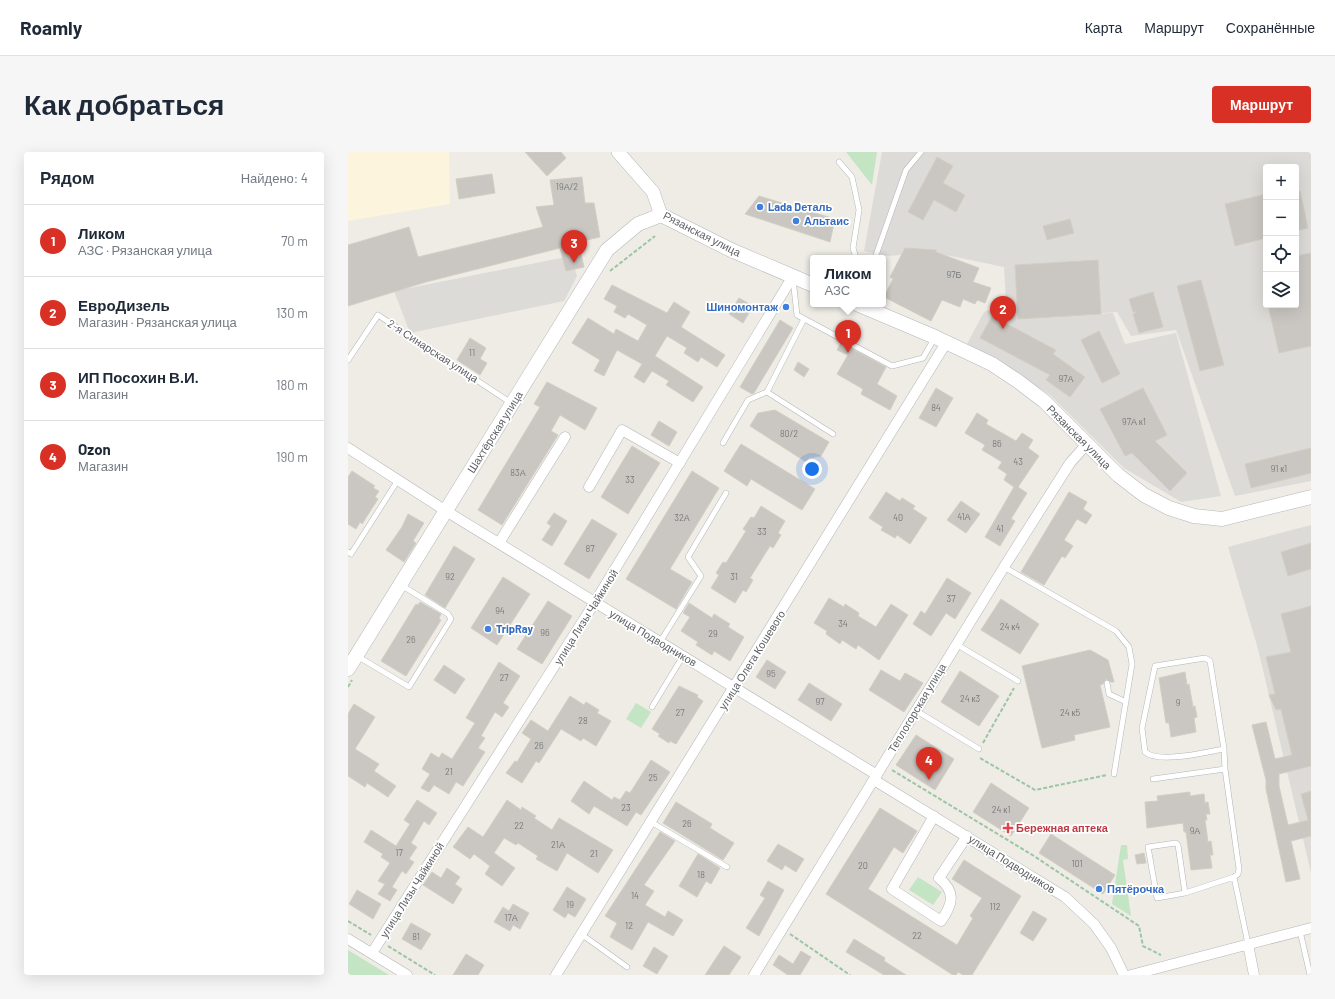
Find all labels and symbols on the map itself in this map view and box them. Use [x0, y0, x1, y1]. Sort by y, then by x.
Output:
house number: 19А/2 [556, 181, 578, 192]
place label: Lada Dеталь [768, 200, 833, 213]
marker: Lada Dеталь [755, 202, 765, 212]
street label: Рязанская улица [661, 208, 744, 259]
place label: Альтаис [804, 214, 849, 227]
marker: Альтаис [791, 216, 801, 226]
pin: 3 [561, 230, 587, 263]
house number: 97Б [947, 269, 962, 280]
pin: 2 [990, 296, 1016, 329]
place label: Шиномонтаж [706, 300, 778, 313]
marker: Шиномонтаж [781, 302, 791, 312]
street label: 2-я Синарская улица [385, 316, 482, 385]
pin: 1 [835, 320, 861, 353]
house number: 11 [469, 347, 475, 358]
house number: 97А [1059, 373, 1073, 384]
street label: Шахтёрская улица [464, 388, 525, 475]
house number: 84 [931, 402, 941, 413]
street label: Рязанская улица [1045, 402, 1115, 472]
house number: 97А к1 [1122, 416, 1146, 427]
house number: 80/2 [780, 428, 798, 439]
house number: 86 [992, 438, 1002, 449]
house number: 43 [1013, 456, 1023, 467]
your location [802, 459, 822, 479]
house number: 91 к1 [1271, 463, 1287, 474]
house number: 83А [510, 467, 526, 478]
house number: 33 [625, 474, 635, 485]
house number: 41А [957, 511, 971, 522]
house number: 32А [674, 512, 690, 523]
house number: 40 [893, 512, 903, 523]
house number: 41 [996, 523, 1004, 534]
house number: 33 [757, 526, 767, 537]
house number: 87 [586, 543, 595, 554]
street label: улица Лизы Чайкиной [551, 567, 620, 667]
house number: 92 [445, 571, 455, 582]
house number: 31 [730, 571, 738, 582]
house number: 37 [947, 593, 956, 604]
house number: 94 [495, 605, 505, 616]
street label: улица Подводников [607, 606, 699, 669]
street label: улица Олега Кошевого [716, 608, 787, 712]
house number: 34 [838, 618, 848, 629]
house number: 24 к4 [1000, 621, 1020, 632]
place label: TripRay [496, 622, 533, 635]
marker: TripRay [483, 624, 493, 634]
house number: 96 [540, 627, 550, 638]
house number: 29 [708, 628, 718, 639]
house number: 26 [406, 634, 416, 645]
street label: Теплогорская улица [885, 660, 949, 755]
house number: 95 [766, 668, 776, 679]
house number: 27 [499, 672, 509, 683]
house number: 24 к3 [960, 693, 980, 704]
house number: 97 [816, 696, 825, 707]
house number: 9 [1176, 697, 1181, 708]
house number: 27 [675, 707, 685, 718]
house number: 24 к5 [1060, 707, 1080, 718]
house number: 28 [578, 715, 588, 726]
house number: 26 [534, 740, 544, 751]
pin: 4 [916, 747, 942, 780]
house number: 21 [445, 766, 453, 777]
house number: 25 [648, 772, 658, 783]
house number: 23 [621, 802, 631, 813]
house number: 24 к1 [992, 804, 1010, 815]
house number: 26 [682, 818, 692, 829]
house number: 22 [514, 820, 524, 831]
place label: Бережная аптека [1016, 821, 1109, 834]
marker: Бережная аптека [1003, 823, 1013, 833]
house number: 9А [1190, 825, 1200, 836]
street label: улица Подводников [967, 832, 1058, 896]
house number: 21А [551, 839, 565, 850]
street label: улица Лизы Чайкиной [377, 840, 446, 940]
house number: 17 [395, 847, 403, 858]
house number: 21 [590, 848, 598, 859]
house number: 101 [1071, 858, 1083, 869]
house number: 20 [858, 860, 868, 871]
house number: 18 [697, 869, 705, 880]
place label: Пятёрочка [1107, 882, 1165, 895]
marker: Пятёрочка [1094, 884, 1104, 894]
house number: 14 [631, 890, 639, 901]
house number: 19 [566, 899, 574, 910]
house number: 112 [989, 901, 1001, 912]
house number: 17А [504, 912, 518, 923]
house number: 12 [625, 920, 633, 931]
house number: 22 [912, 930, 922, 941]
house number: 81 [412, 931, 420, 942]

